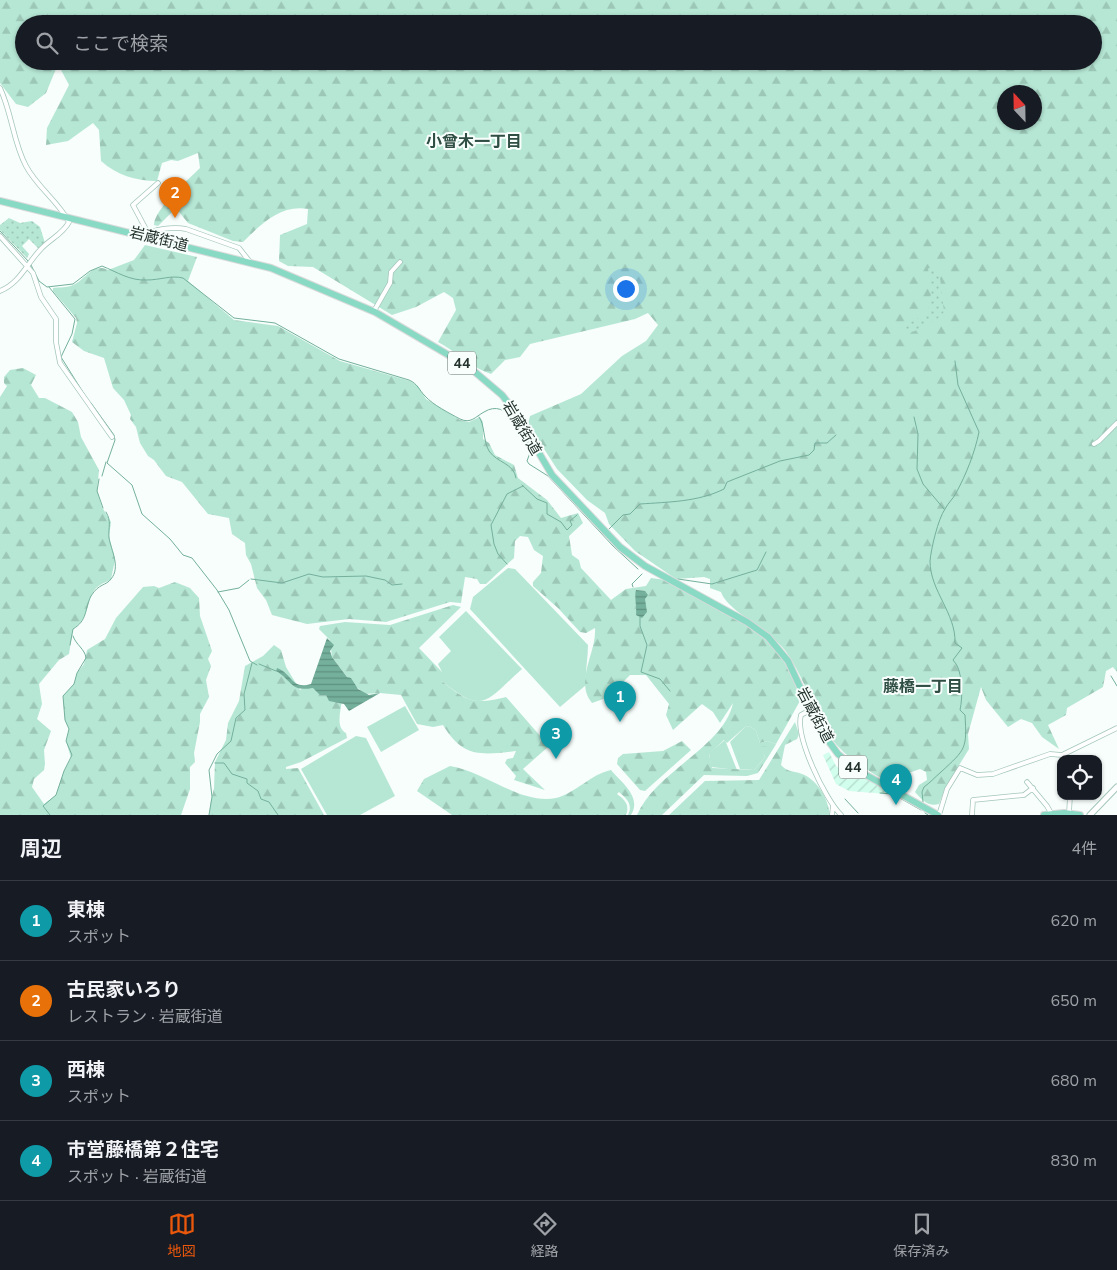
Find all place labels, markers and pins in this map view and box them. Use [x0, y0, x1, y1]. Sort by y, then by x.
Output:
pin: 2 [159, 177, 191, 218]
pin: 1 [604, 681, 636, 722]
pin: 3 [540, 718, 572, 759]
pin: 4 [880, 764, 912, 805]

